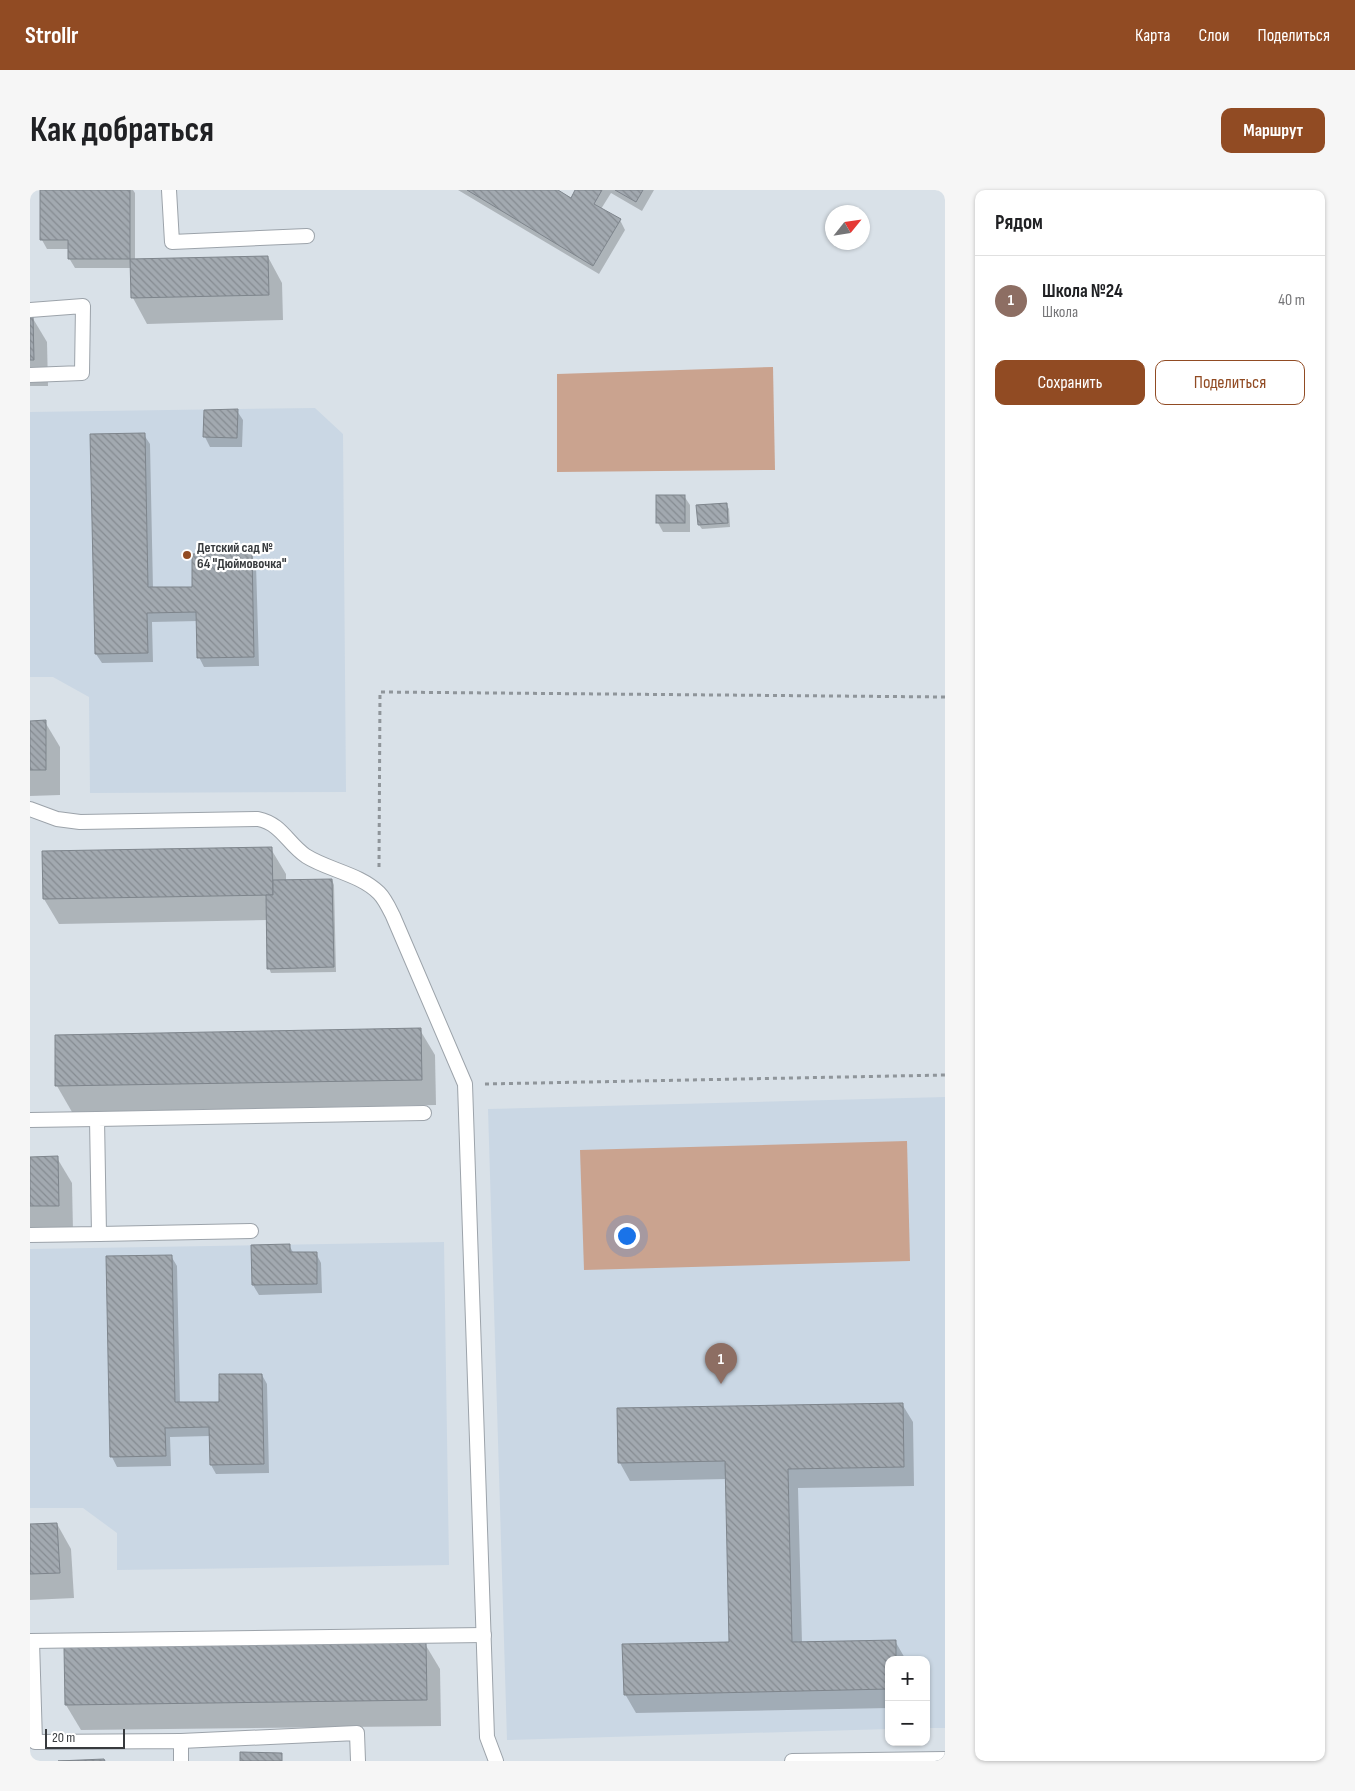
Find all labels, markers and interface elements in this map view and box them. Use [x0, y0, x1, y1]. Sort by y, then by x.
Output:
text: Strollr [25, 21, 79, 50]
text: Карта [1135, 25, 1171, 46]
text: Слои [1199, 25, 1230, 46]
text: Поделиться [1258, 25, 1330, 46]
button: Маршрут [1221, 108, 1325, 153]
text: Как добраться [30, 109, 214, 152]
north arrow [825, 205, 870, 250]
text: Рядом [995, 210, 1043, 235]
text: Школа №24 [1042, 280, 1123, 303]
text: 1 [1008, 291, 1014, 310]
text: 40 m [1278, 291, 1305, 310]
text: Школа [1042, 303, 1078, 322]
button: Сохранить [995, 360, 1145, 405]
button: Поделиться [1155, 360, 1305, 405]
place label: Детский сад № 64 "Дюймовочка" [197, 539, 287, 572]
marker: Детский сад № 64 "Дюймовочка" [181, 549, 193, 561]
your location [614, 1223, 640, 1249]
pin: 1 [705, 1343, 737, 1384]
map controls [885, 1656, 930, 1746]
button: + [885, 1656, 930, 1701]
button: − [885, 1701, 930, 1746]
scale bar [45, 1726, 125, 1749]
text: 20 m [52, 1729, 75, 1746]

